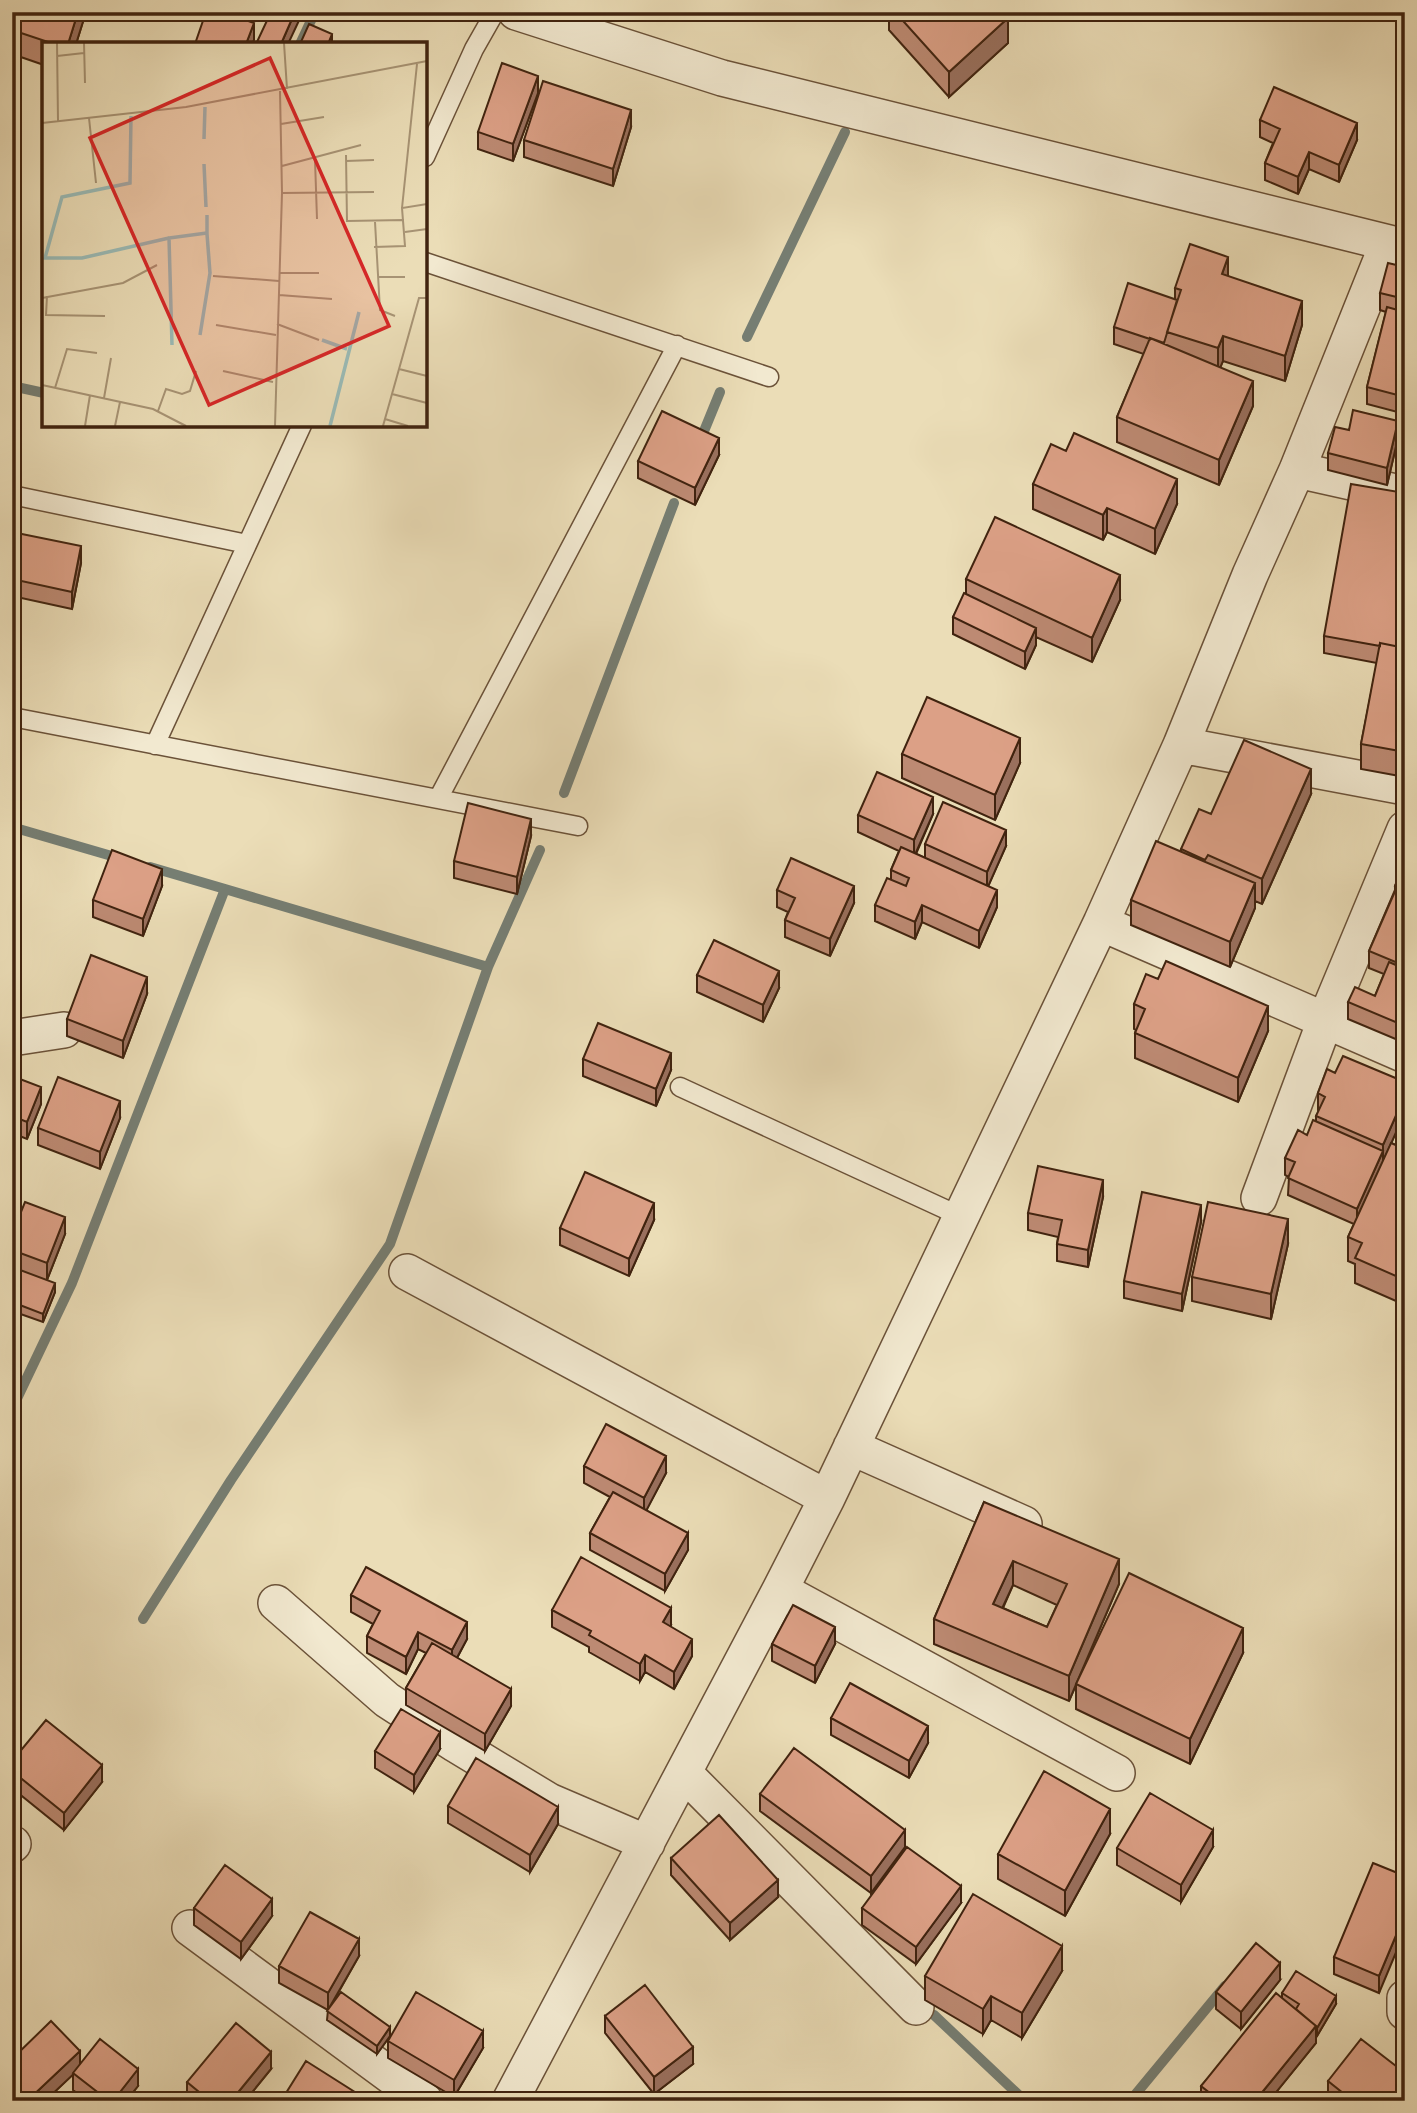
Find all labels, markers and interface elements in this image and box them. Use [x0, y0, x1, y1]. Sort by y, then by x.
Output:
inset map [42, 42, 427, 427]

